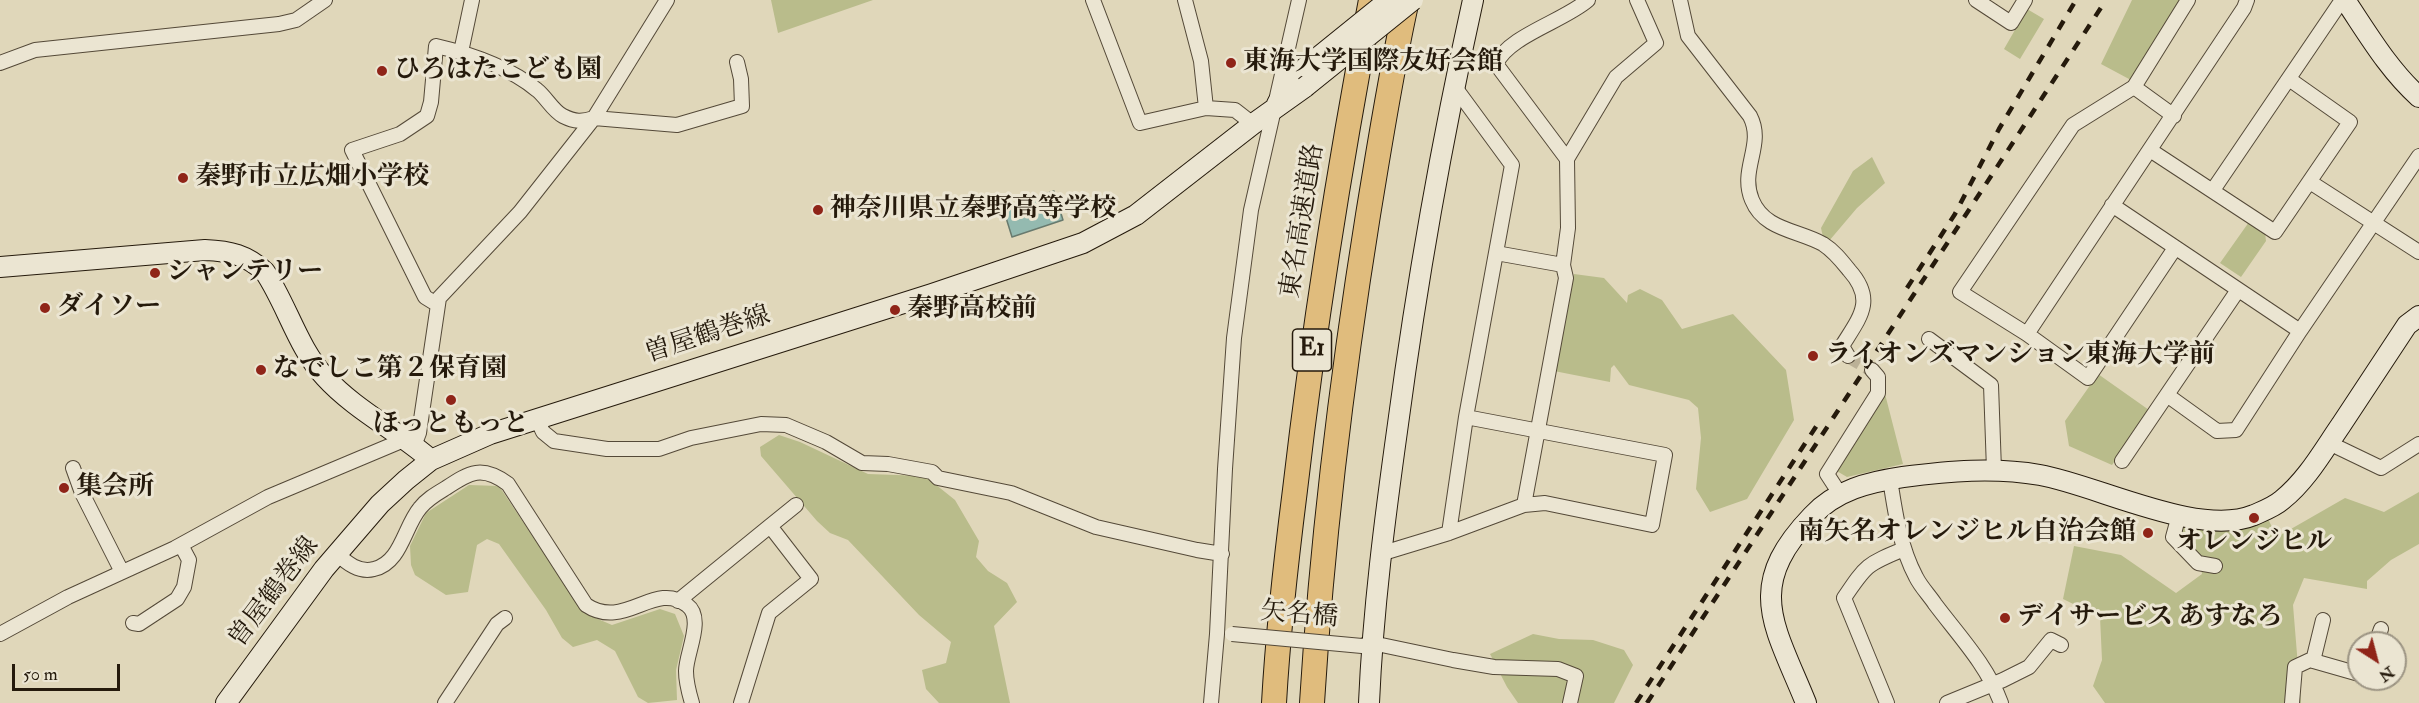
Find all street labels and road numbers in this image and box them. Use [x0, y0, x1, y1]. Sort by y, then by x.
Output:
street label: 東名高速道路 [1276, 142, 1332, 300]
street label: 曽屋鶴巻線 [641, 301, 775, 371]
road number: E1 [1292, 329, 1332, 371]
street label: 曽屋鶴巻線 [223, 532, 327, 654]
street label: 矢名橋 [1259, 597, 1339, 635]

